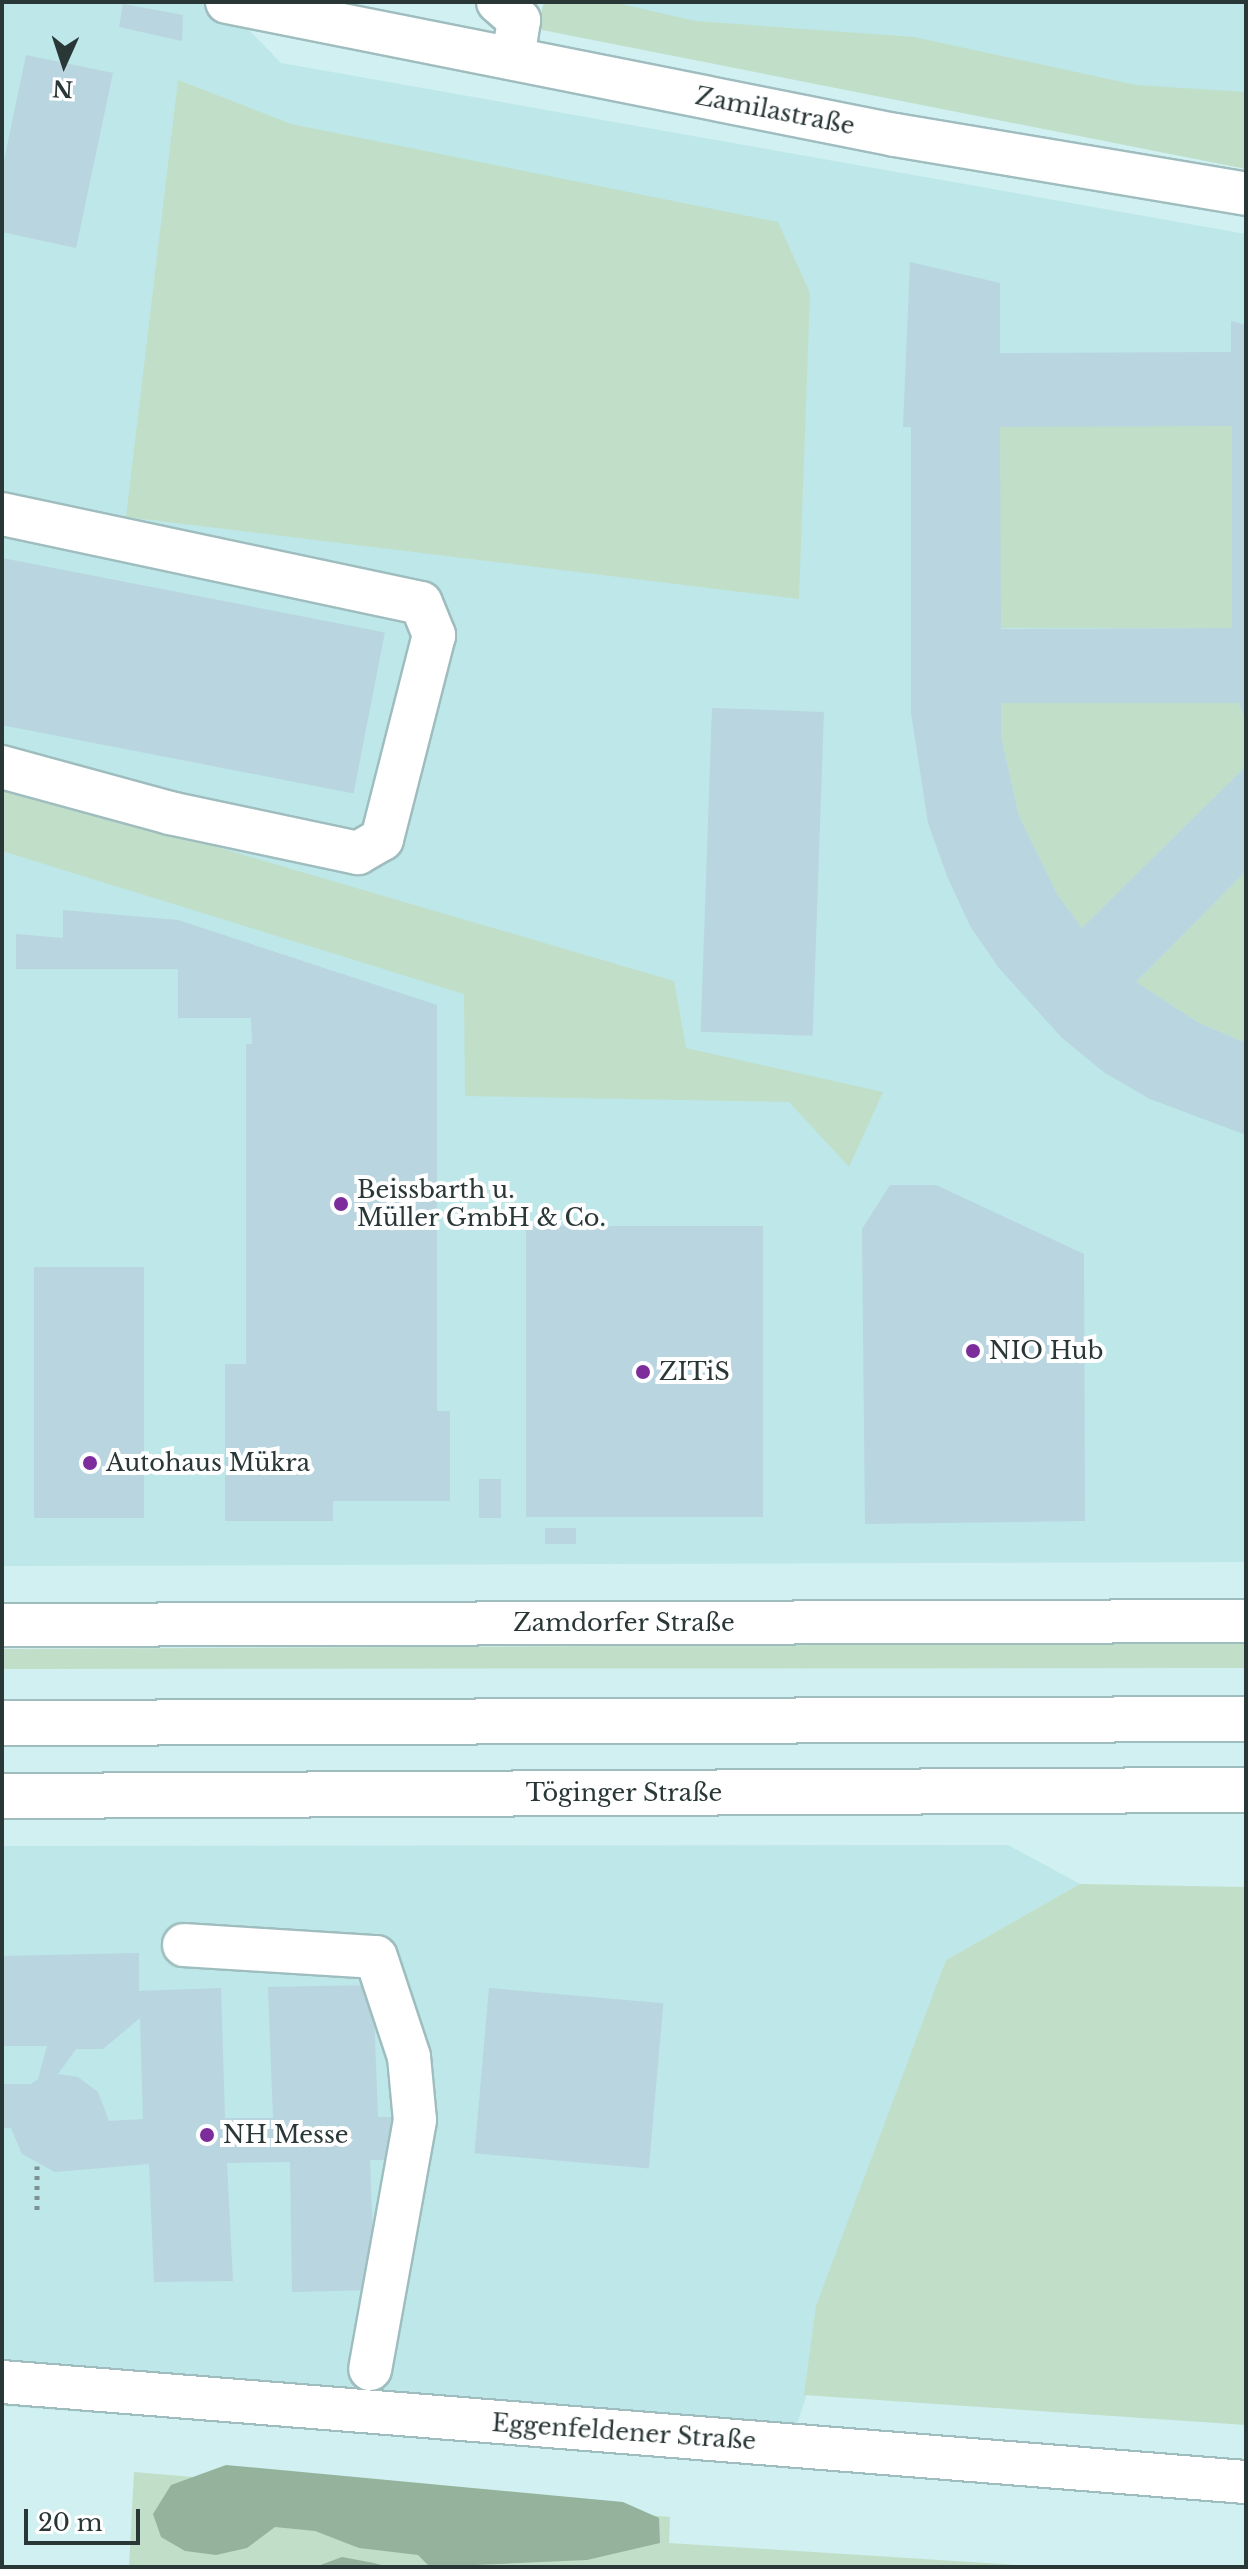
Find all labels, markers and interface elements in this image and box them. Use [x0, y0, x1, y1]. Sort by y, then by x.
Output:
north arrow [24, 24, 104, 104]
text: N [52, 74, 74, 102]
street label: Zamilastraße [693, 81, 857, 141]
place label: Beissbarth u. Müller GmbH & Co. [357, 1176, 607, 1232]
marker: Beissbarth u. Müller GmbH & Co. [332, 1195, 350, 1213]
place label: NIO Hub [989, 1337, 1103, 1365]
marker: NIO Hub [964, 1342, 982, 1360]
place label: ZITiS [659, 1358, 730, 1386]
marker: ZITiS [634, 1363, 652, 1381]
place label: Autohaus Mükra [106, 1449, 310, 1477]
marker: Autohaus Mükra [81, 1454, 99, 1472]
street label: Zamdorfer Straße [513, 1609, 735, 1637]
street label: Töginger Straße [525, 1779, 723, 1807]
place label: NH Messe [223, 2121, 349, 2149]
marker: NH Messe [198, 2126, 216, 2144]
street label: Eggenfeldener Straße [491, 2408, 757, 2456]
scale bar [28, 2493, 144, 2543]
text: 20 m [38, 2508, 103, 2537]

